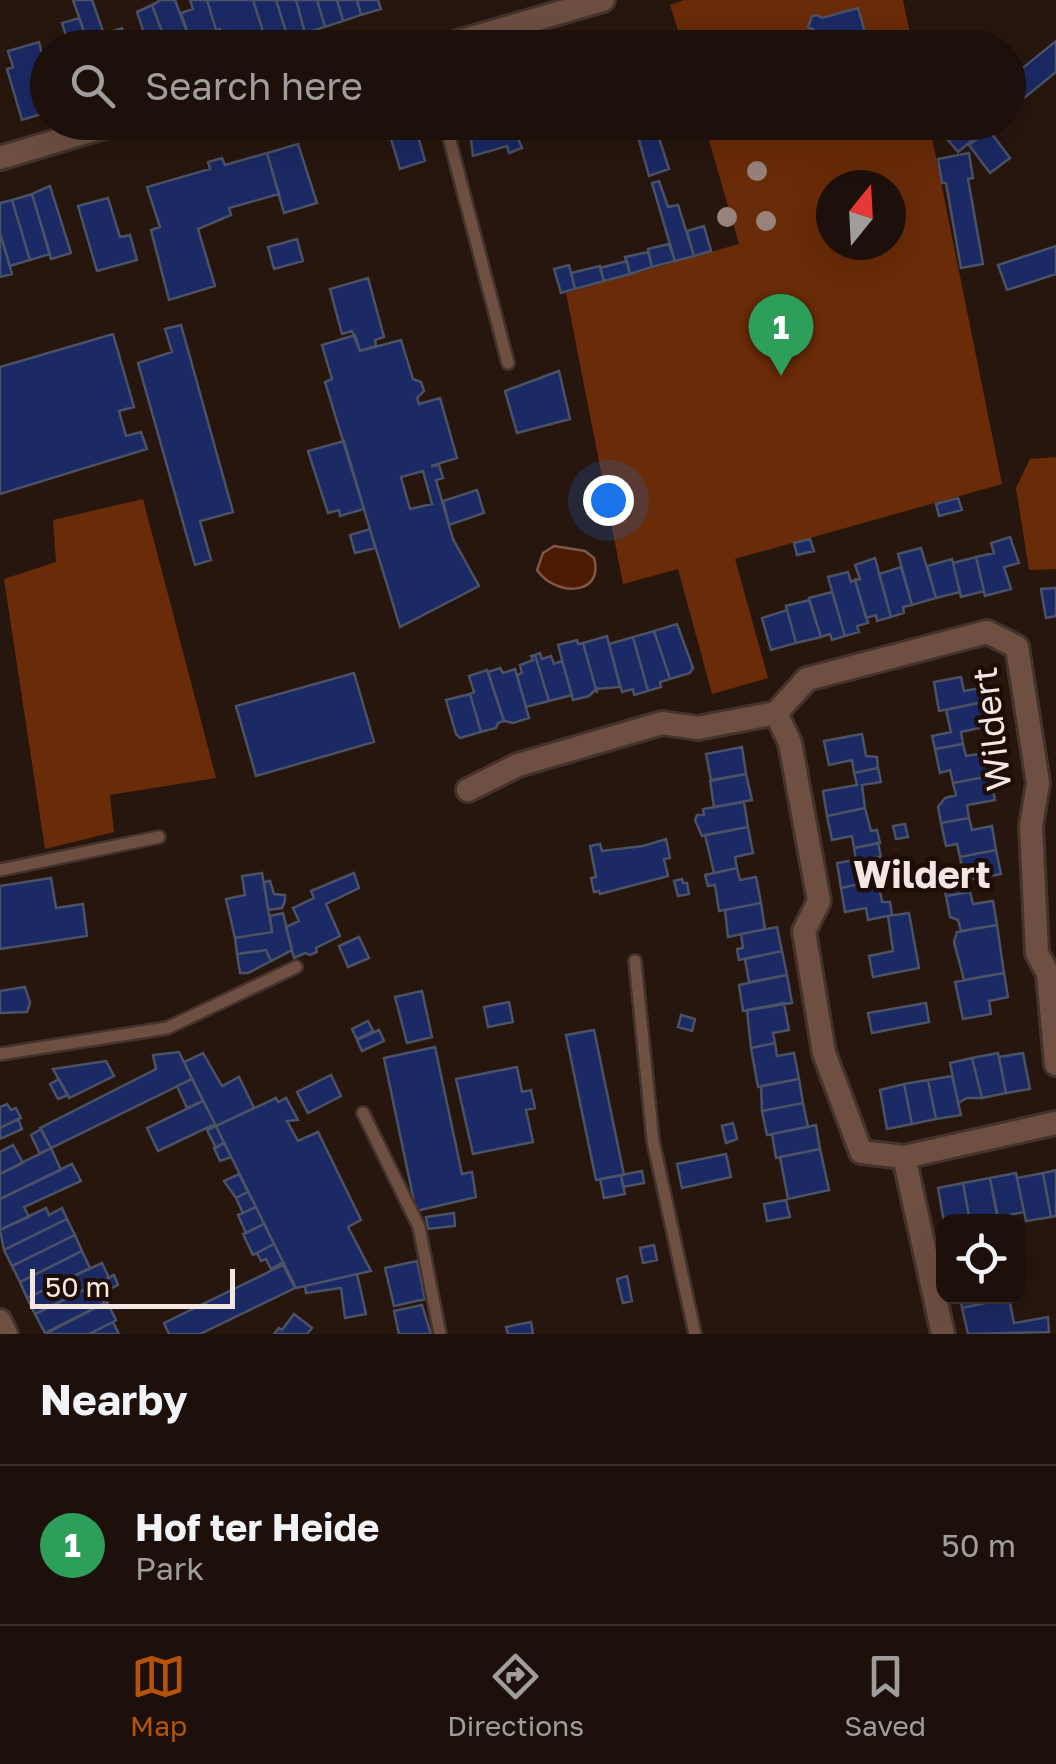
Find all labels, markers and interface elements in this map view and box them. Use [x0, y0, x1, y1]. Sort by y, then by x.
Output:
search box [30, 30, 1026, 140]
icon: search [65, 58, 120, 113]
text: Search here [145, 63, 363, 108]
north arrow [816, 170, 906, 260]
pin: 1 [748, 294, 814, 376]
your location [583, 475, 634, 526]
street label: Wildert [963, 665, 1019, 793]
district label: Wildert [853, 851, 991, 896]
map controls [936, 1214, 1026, 1304]
button: locate [936, 1214, 1026, 1304]
scale bar [30, 1264, 235, 1308]
text: 50 m [45, 1270, 110, 1303]
text: Nearby [40, 1374, 188, 1424]
text: Hof ter Heide [135, 1504, 379, 1549]
text: 1 [64, 1526, 81, 1564]
text: 50 m [941, 1526, 1016, 1564]
text: Park [135, 1549, 204, 1587]
tab: Map [130, 1649, 187, 1742]
tab: Directions [447, 1649, 584, 1742]
tab: Saved [844, 1649, 926, 1742]

